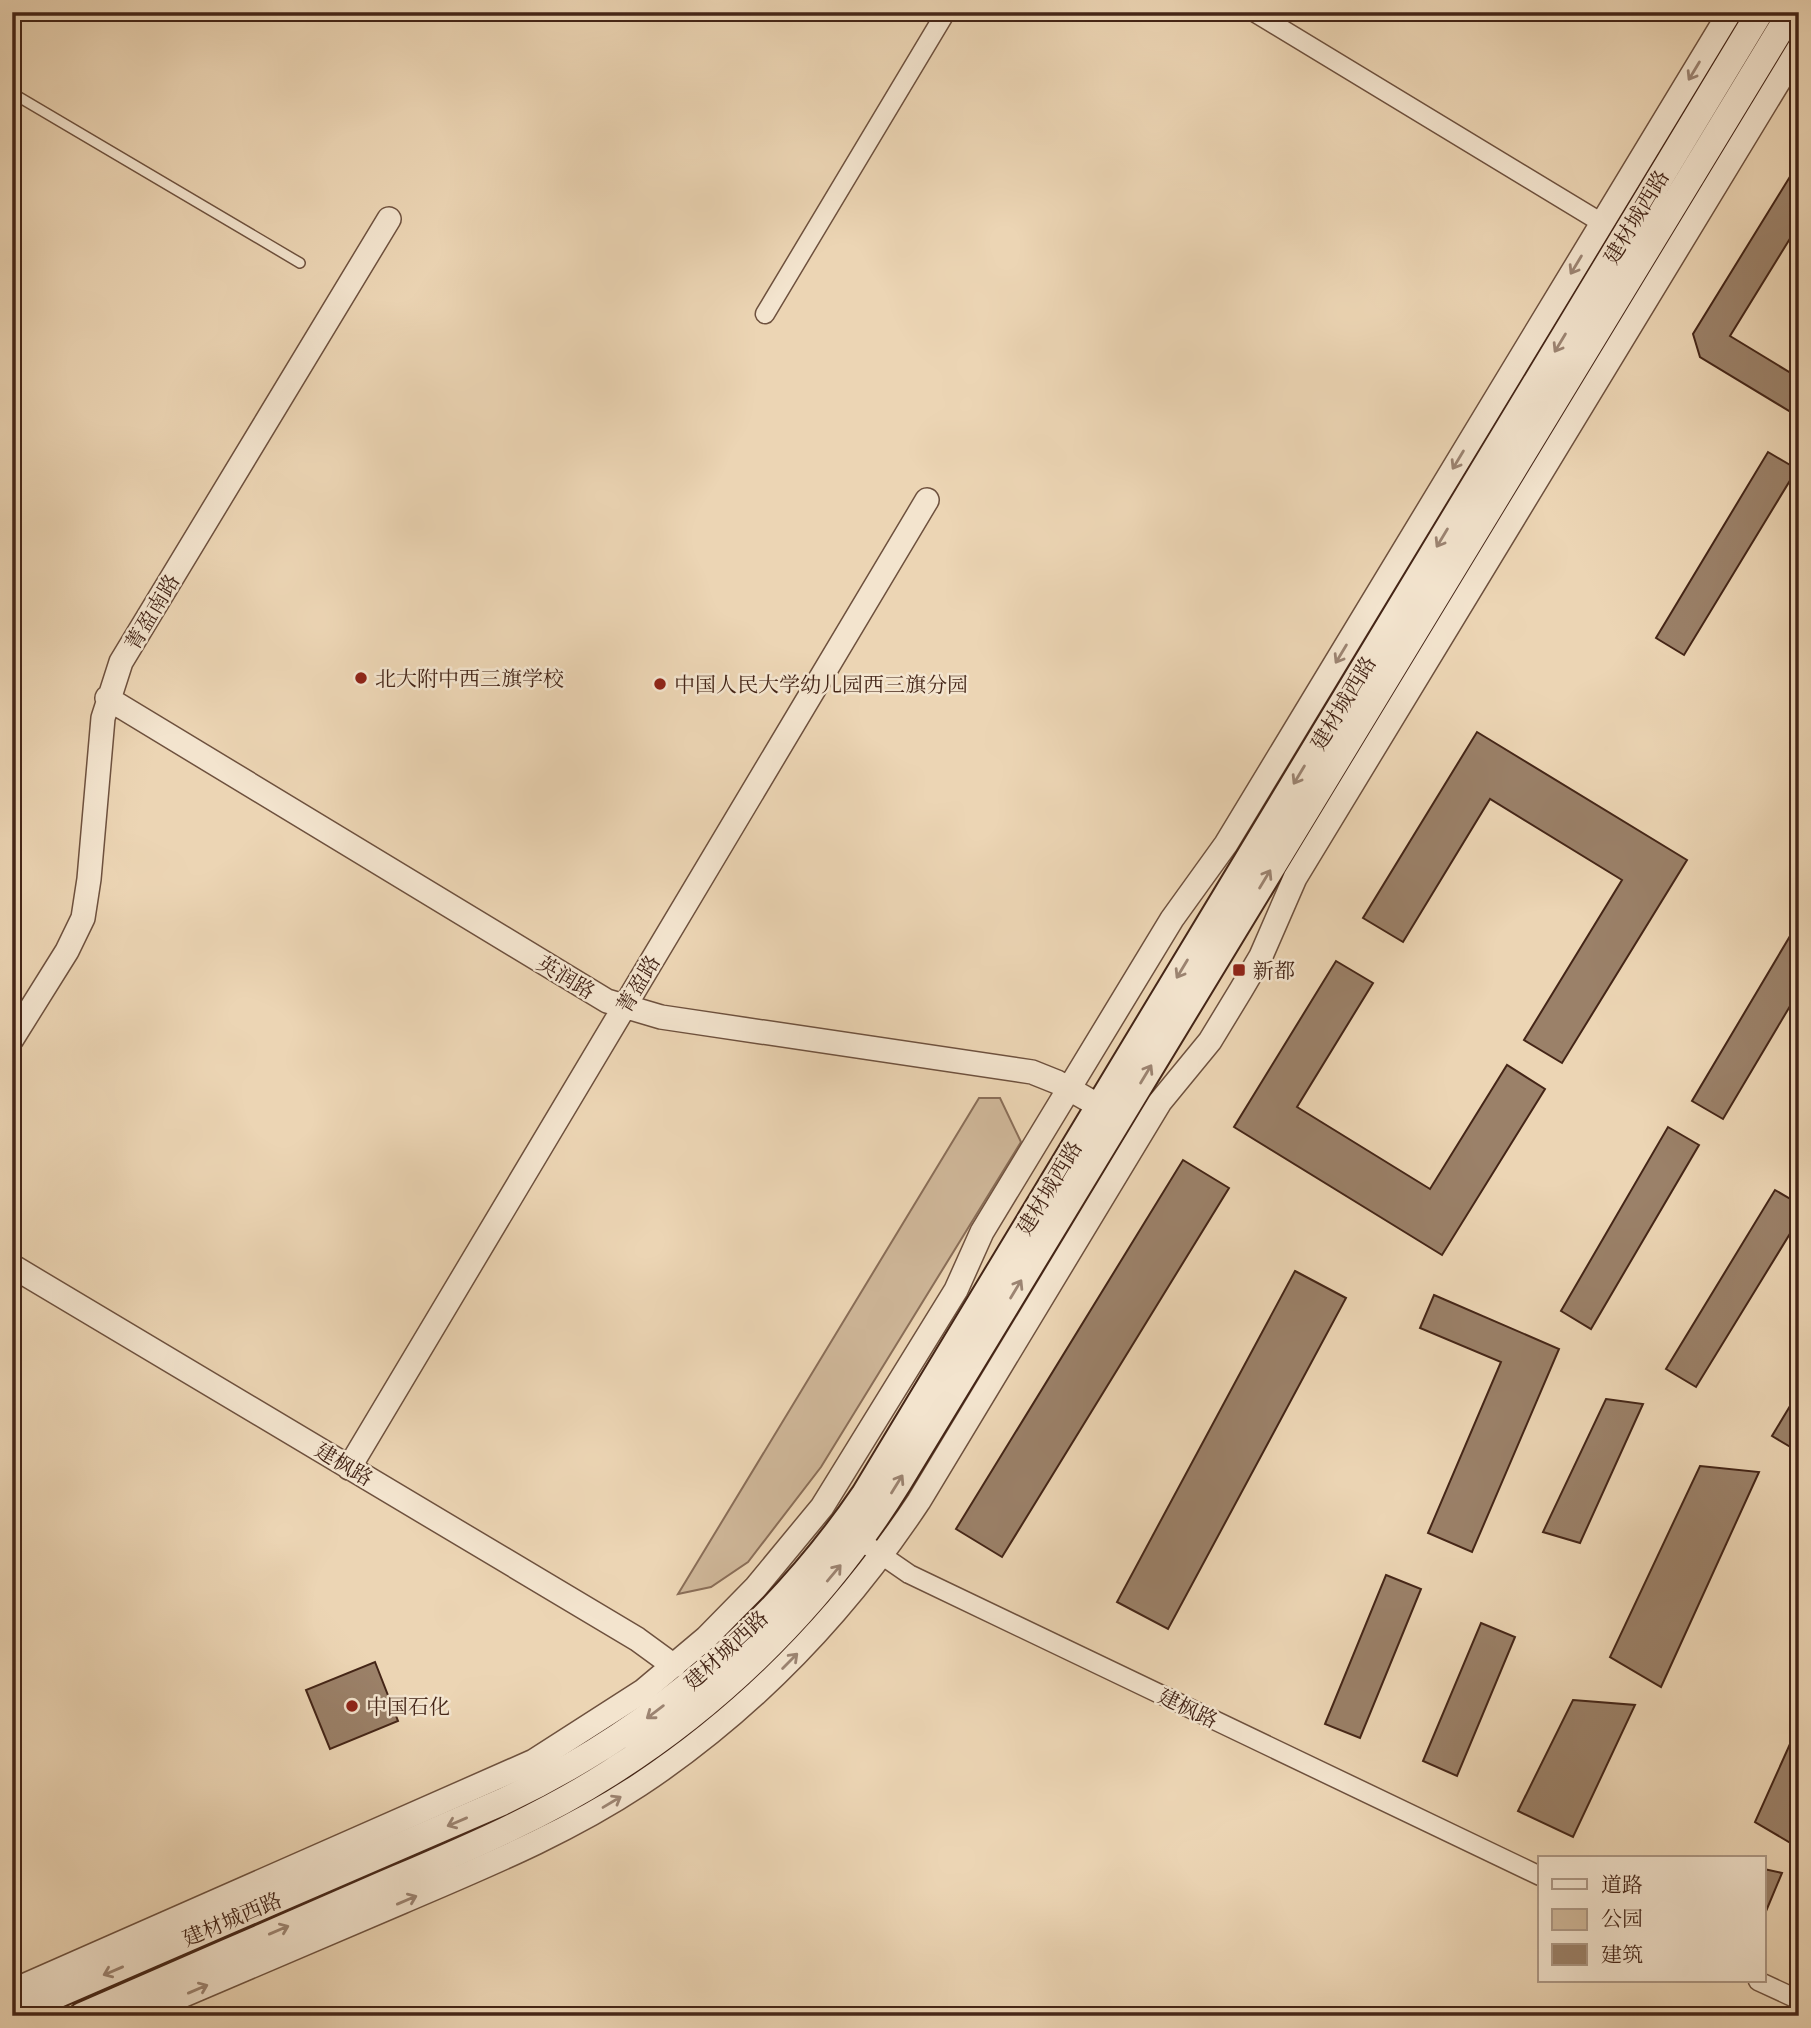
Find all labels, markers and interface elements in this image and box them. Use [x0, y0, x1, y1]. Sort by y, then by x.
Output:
one-way arrow [1687, 60, 1701, 80]
street label: 建材城西路 [1598, 166, 1674, 268]
one-way arrow [1569, 255, 1583, 275]
one-way arrow [1553, 333, 1567, 353]
one-way arrow [1451, 449, 1465, 469]
one-way arrow [1435, 528, 1449, 548]
street label: 菁盈南路 [120, 570, 184, 654]
one-way arrow [1333, 644, 1347, 664]
street label: 建材城西路 [1305, 652, 1381, 754]
place label: 北大附中西三旗学校 [375, 666, 564, 691]
marker: 北大附中西三旗学校 [353, 670, 369, 686]
place label: 中国人民大学幼儿园西三旗分园 [674, 672, 968, 697]
marker: 中国人民大学幼儿园西三旗分园 [652, 676, 668, 692]
one-way arrow [1292, 764, 1306, 784]
one-way arrow [1258, 870, 1272, 890]
street label: 英润路 [533, 950, 599, 1004]
street label: 菁盈路 [611, 951, 665, 1017]
place label: 新都 [1253, 958, 1295, 983]
one-way arrow [1174, 959, 1188, 979]
marker: 新都 [1231, 962, 1247, 978]
one-way arrow [1140, 1064, 1154, 1084]
street label: 建材城西路 [1011, 1137, 1087, 1239]
one-way arrow [1009, 1280, 1023, 1300]
street label: 建枫路 [311, 1437, 377, 1491]
one-way arrow [891, 1474, 905, 1494]
one-way arrow [826, 1564, 842, 1582]
street label: 建材城西路 [679, 1605, 773, 1695]
one-way arrow [782, 1653, 799, 1670]
street label: 建枫路 [1154, 1683, 1222, 1733]
place label: 中国石化 [366, 1694, 450, 1719]
marker: 中国石化 [344, 1698, 360, 1714]
one-way arrow [646, 1704, 665, 1719]
one-way arrow [602, 1794, 622, 1808]
one-way arrow [446, 1816, 468, 1829]
legend [1538, 1856, 1766, 1982]
text: 道路 [1601, 1872, 1643, 1897]
street label: 建材城西路 [179, 1887, 285, 1951]
one-way arrow [396, 1893, 418, 1906]
text: 公园 [1601, 1906, 1643, 1931]
one-way arrow [268, 1923, 289, 1936]
text: 建筑 [1601, 1942, 1643, 1967]
one-way arrow [103, 1965, 124, 1978]
one-way arrow [187, 1982, 208, 1995]

